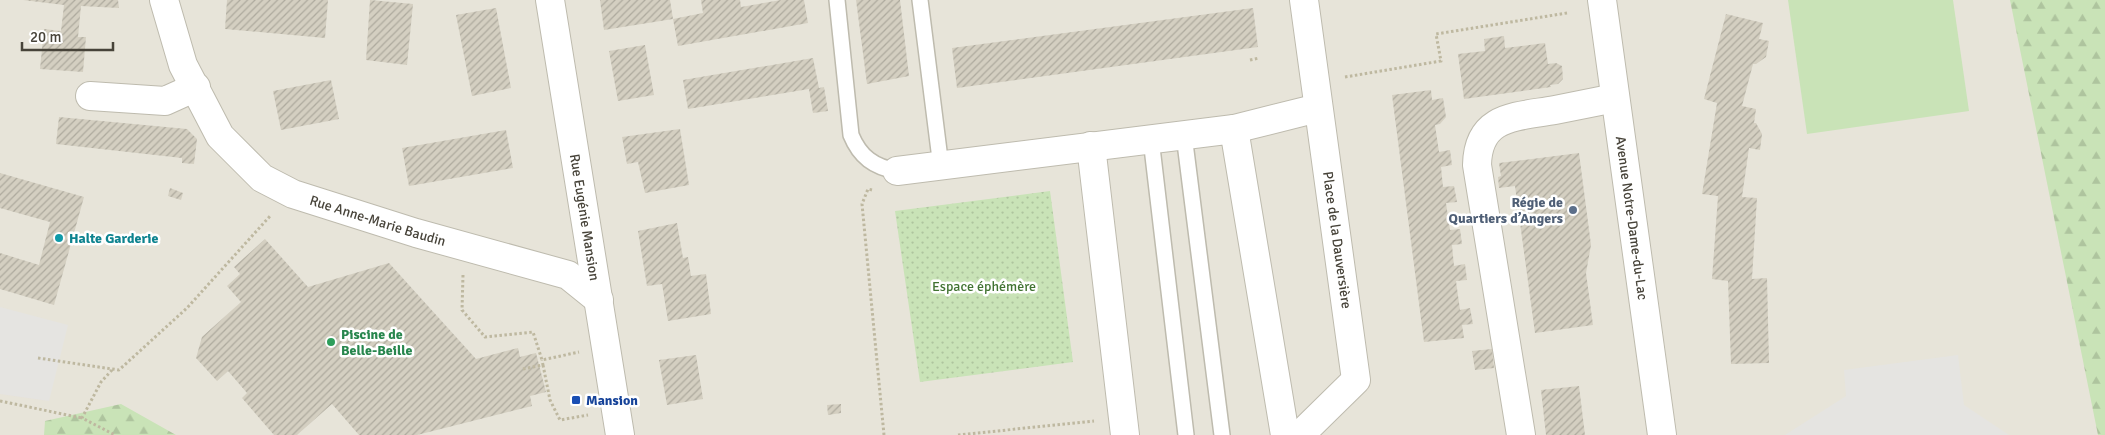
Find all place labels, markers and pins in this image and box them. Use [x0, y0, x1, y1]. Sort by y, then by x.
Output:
place label: Régie de Quartiers d’Angers [1449, 194, 1563, 227]
marker: Régie de Quartiers d’Angers [1567, 204, 1579, 216]
place label: Halte Garderie [69, 230, 158, 247]
marker: Halte Garderie [53, 232, 65, 244]
place label: Piscine de Belle-Beille [341, 326, 412, 359]
marker: Piscine de Belle-Beille [325, 336, 337, 348]
place label: Mansion [586, 392, 638, 409]
marker: Mansion [570, 394, 582, 406]

